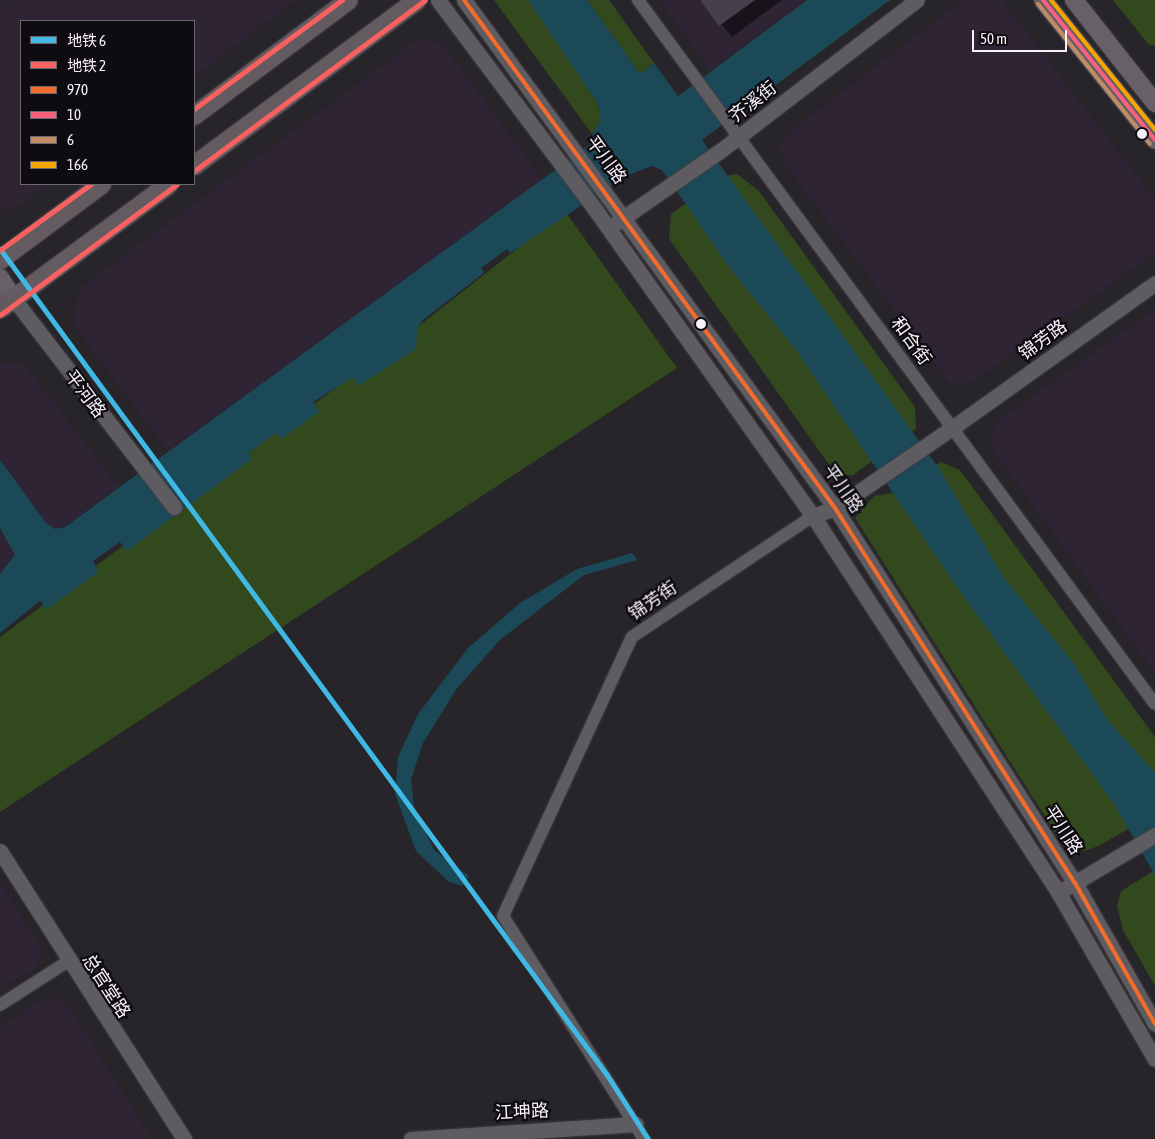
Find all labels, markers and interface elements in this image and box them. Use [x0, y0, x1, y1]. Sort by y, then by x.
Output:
legend [20, 20, 195, 185]
scale bar [975, 20, 1070, 52]
text: 50 m [980, 30, 1007, 47]
text: 地铁 6 [67, 32, 106, 49]
text: 地铁 2 [67, 57, 106, 74]
street label: 齐溪街 [725, 77, 781, 127]
text: 970 [67, 81, 88, 98]
text: 10 [67, 106, 81, 123]
unlabelled marker [1137, 129, 1147, 139]
text: 6 [67, 131, 74, 148]
street label: 平川路 [581, 132, 631, 188]
text: 166 [67, 156, 88, 173]
street label: 和合街 [886, 313, 936, 369]
street label: 锦芳路 [1015, 315, 1071, 365]
unlabelled marker [696, 319, 706, 329]
street label: 平河路 [60, 366, 110, 422]
street label: 平川路 [819, 461, 867, 517]
street label: 锦芳街 [625, 577, 681, 625]
street label: 平川路 [1039, 801, 1087, 859]
street label: 总官堂路 [77, 950, 135, 1022]
street label: 江坤路 [494, 1100, 550, 1124]

